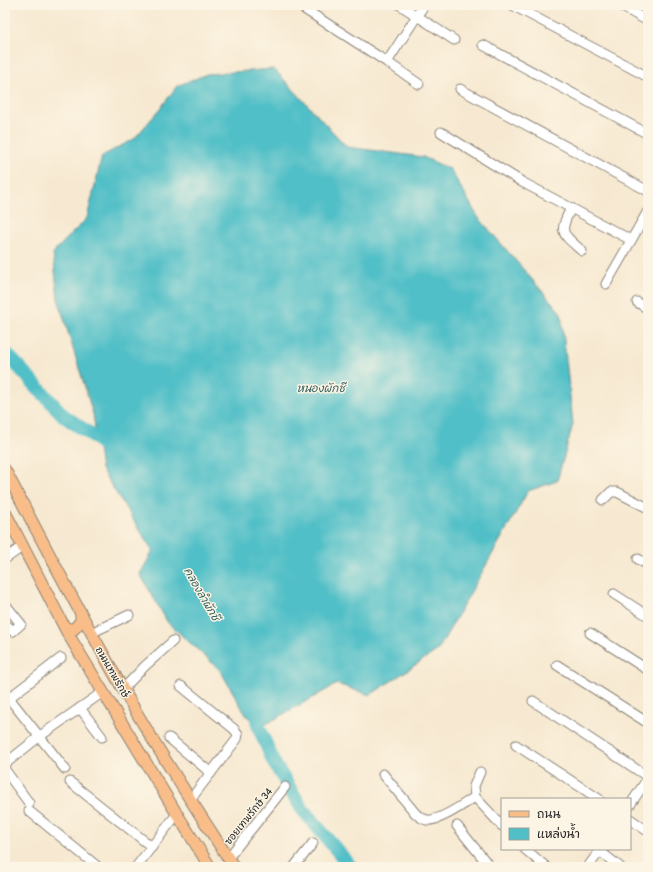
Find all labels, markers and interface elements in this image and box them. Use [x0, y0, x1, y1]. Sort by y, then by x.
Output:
water label: หนองผักชี [297, 381, 347, 395]
water label: คลองลำผักชี [181, 565, 224, 625]
street label: ถนนเทพรักษ์ [93, 644, 134, 701]
street label: ซอยเทพรักษ์ 34 [221, 784, 275, 847]
legend [501, 798, 631, 850]
text: ถนน [537, 807, 561, 822]
text: แหล่งน้ำ [537, 823, 580, 842]

